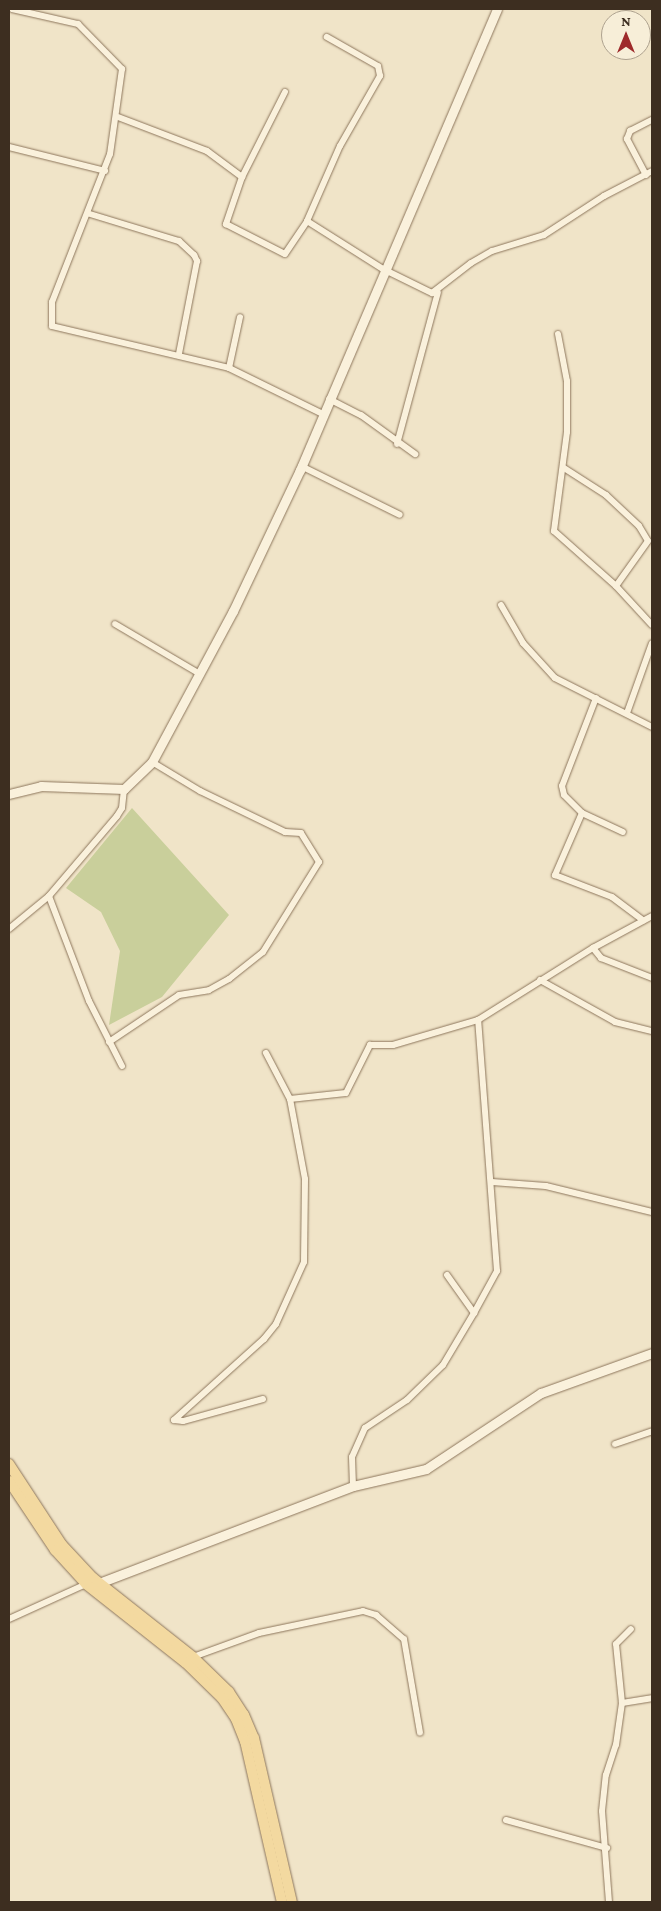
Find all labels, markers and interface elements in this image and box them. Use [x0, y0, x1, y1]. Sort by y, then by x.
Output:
north arrow [601, 10, 651, 60]
text: N [621, 13, 631, 29]

